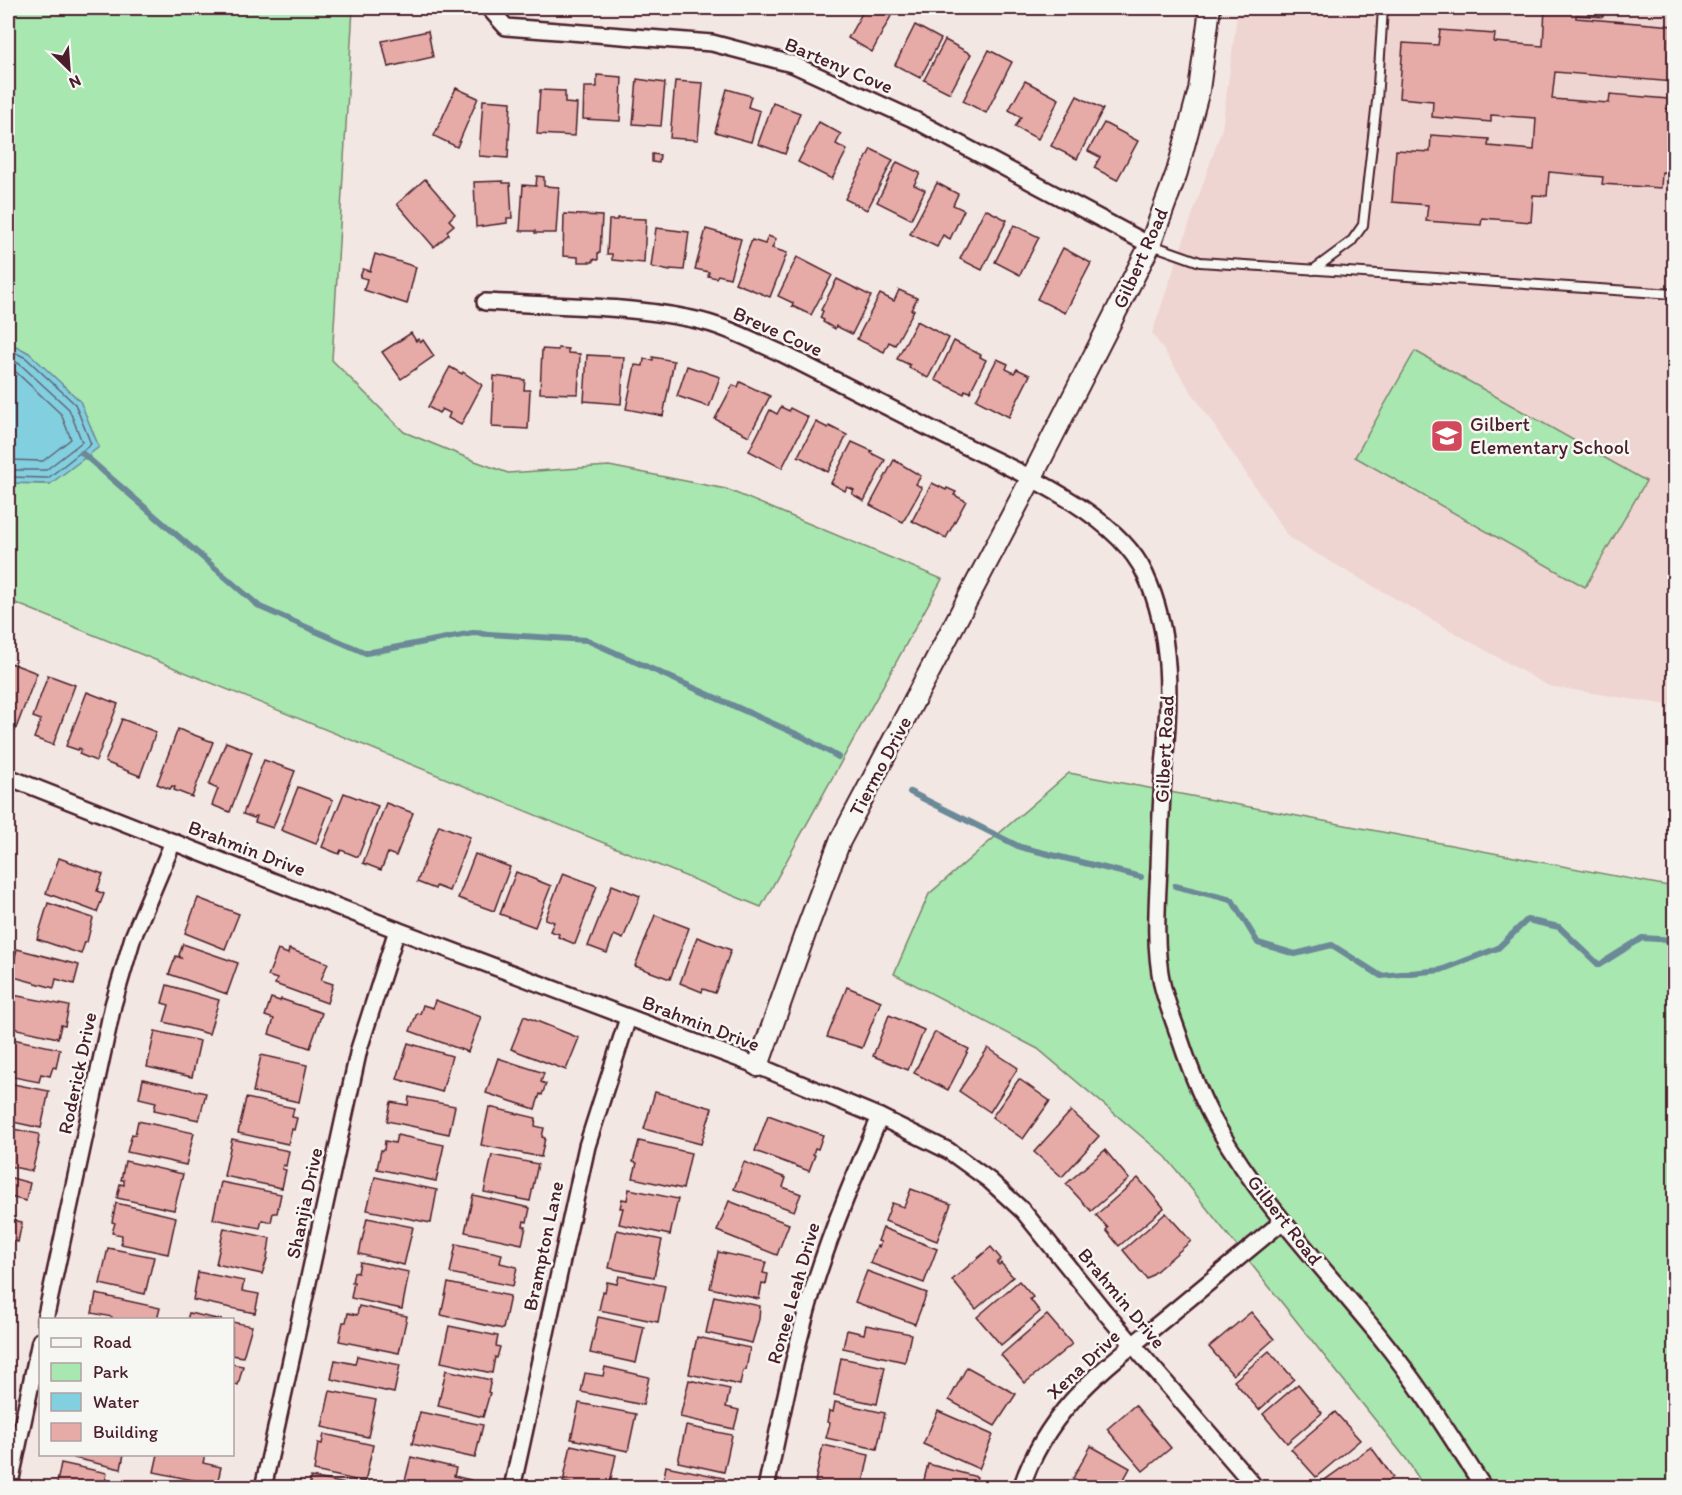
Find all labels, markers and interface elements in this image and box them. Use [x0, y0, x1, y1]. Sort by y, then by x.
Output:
street label: Barteny Cove [781, 31, 897, 99]
north arrow [39, 39, 99, 99]
text: N [66, 71, 84, 93]
street label: Gilbert Road [1107, 204, 1173, 312]
street label: Breve Cove [730, 301, 826, 361]
place label: Gilbert Elementary School [1470, 412, 1630, 459]
school or university icon: Gilbert Elementary School [1429, 418, 1465, 454]
street label: Gilbert Road [1149, 694, 1179, 803]
street label: Tiermo Drive [844, 712, 916, 820]
street label: Brahmin Drive [185, 815, 309, 881]
street label: Brahmin Drive [639, 990, 763, 1056]
street label: Roderick Drive [52, 1010, 102, 1136]
street label: Shanjia Drive [281, 1145, 327, 1261]
street label: Gilbert Road [1242, 1170, 1328, 1270]
street label: Brampton Lane [518, 1179, 568, 1313]
street label: Ronee Leah Drive [761, 1219, 825, 1367]
street label: Brahmin Drive [1073, 1243, 1171, 1353]
legend [39, 1318, 234, 1456]
street label: Xena Drive [1041, 1324, 1125, 1404]
text: Road [93, 1331, 132, 1353]
text: Park [93, 1361, 128, 1383]
text: Water [93, 1391, 139, 1413]
text: Building [93, 1421, 159, 1443]

